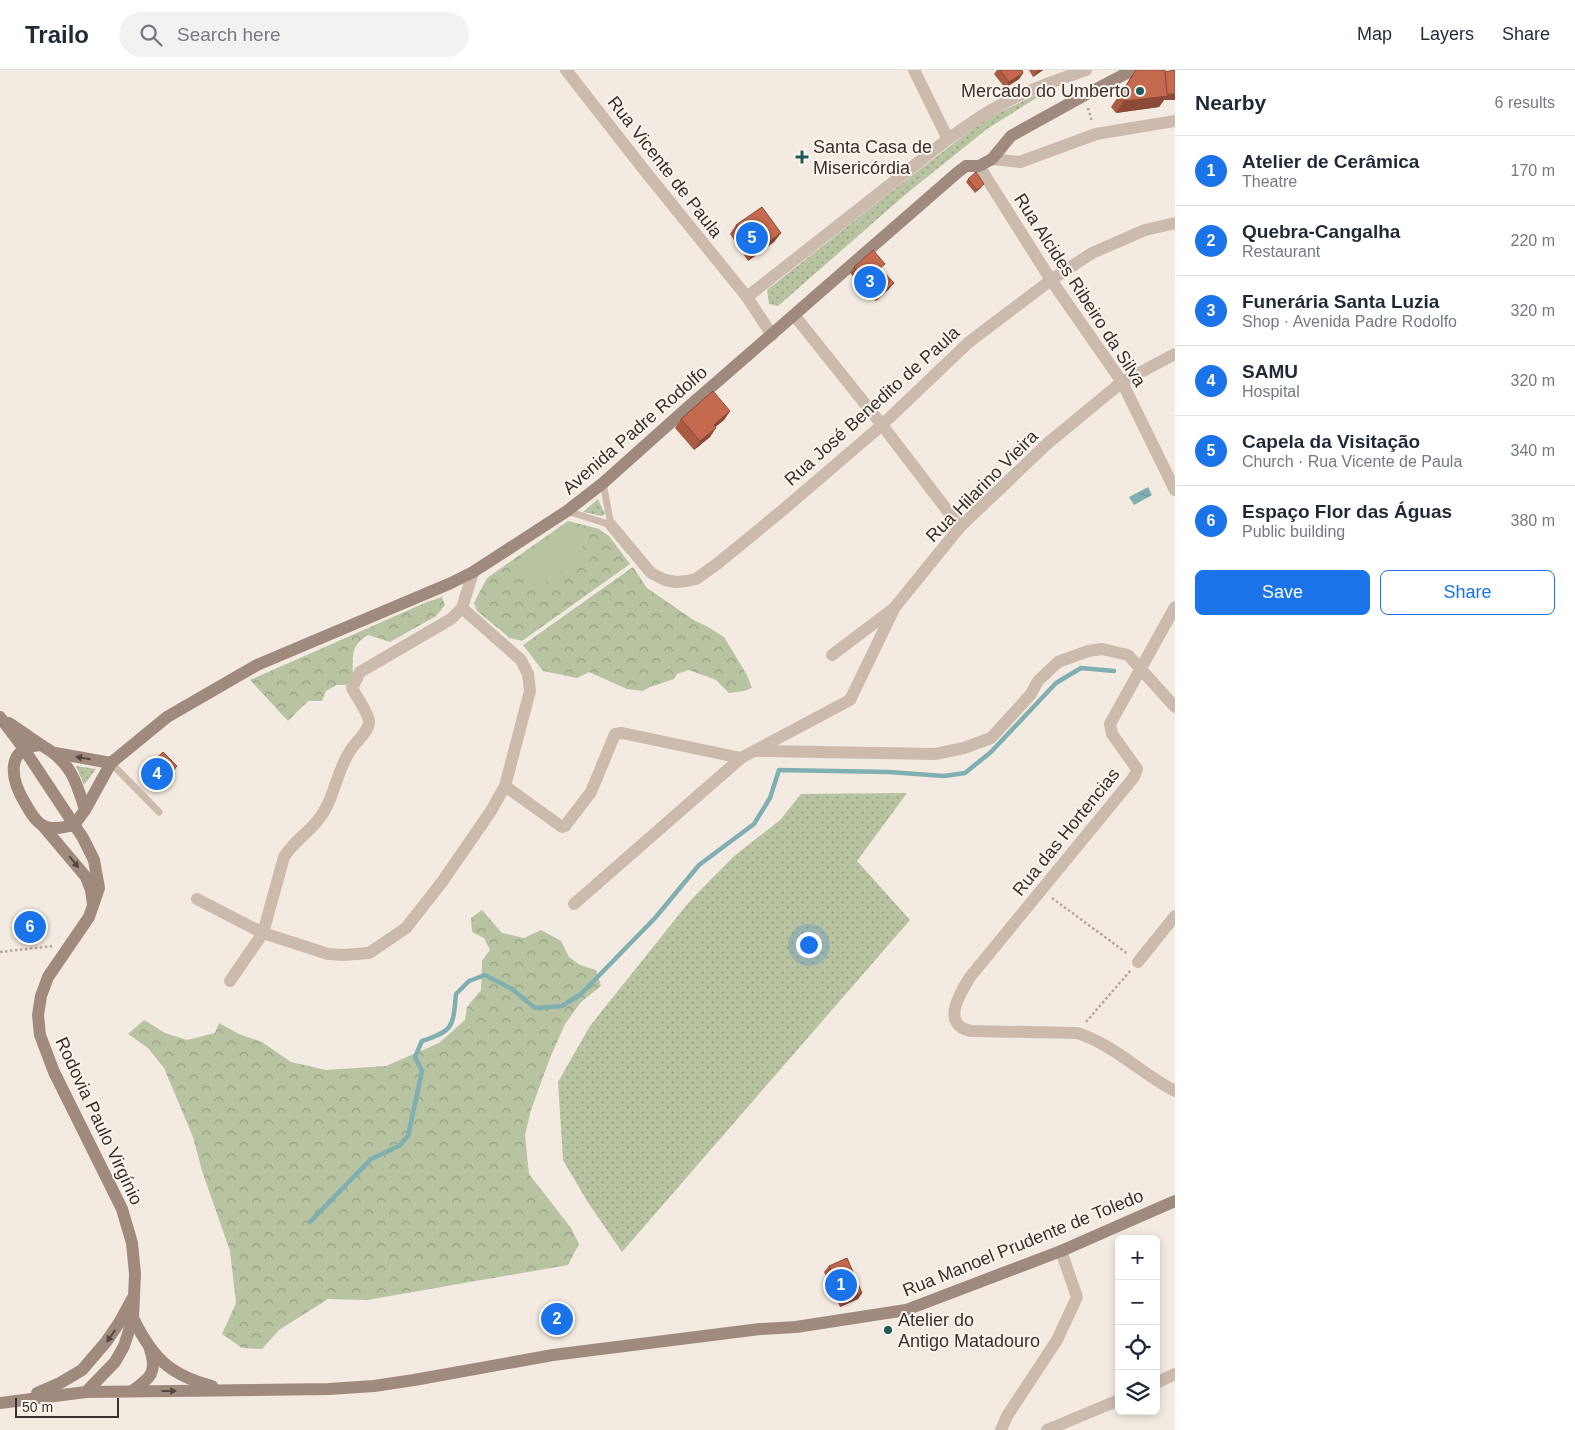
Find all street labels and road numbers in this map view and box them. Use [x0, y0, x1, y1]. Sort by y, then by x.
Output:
street label: Rua Vicente de Paula [604, 92, 727, 242]
street label: Rua Alcides Ribeiro da Silva [1010, 190, 1150, 391]
street label: Rua José Benedito de Paula [781, 322, 964, 490]
street label: Avenida Padre Rodolfo [559, 362, 711, 498]
street label: Rua Hilarino Vieira [922, 425, 1043, 546]
street label: Rua das Hortencias [1008, 764, 1124, 900]
street label: Rodovia Paulo Virgínio [51, 1034, 147, 1208]
street label: Rua Manoel Prudente de Toledo [900, 1185, 1146, 1301]

